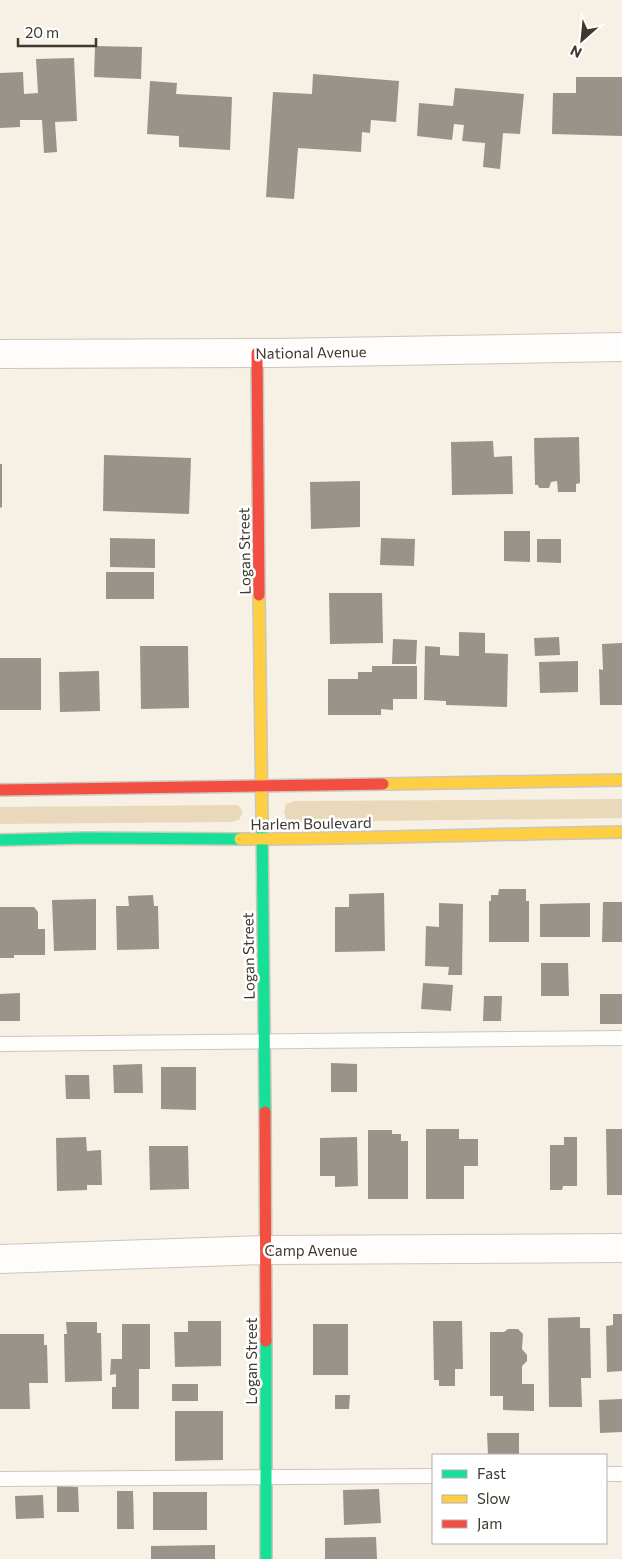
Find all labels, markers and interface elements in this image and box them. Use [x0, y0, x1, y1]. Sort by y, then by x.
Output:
scale bar [18, 15, 95, 47]
north arrow [557, 15, 607, 65]
text: 20 m [25, 23, 59, 41]
text: N [567, 42, 584, 62]
street label: National Avenue [255, 342, 367, 362]
street label: Logan Street [234, 507, 254, 595]
street label: Harlem Boulevard [250, 813, 372, 833]
street label: Logan Street [238, 912, 258, 1000]
street label: Camp Avenue [265, 1241, 358, 1259]
street label: Logan Street [242, 1317, 260, 1405]
legend [432, 1454, 607, 1544]
text: Fast [477, 1464, 506, 1482]
text: Slow [477, 1489, 510, 1507]
text: Jam [477, 1514, 502, 1532]

